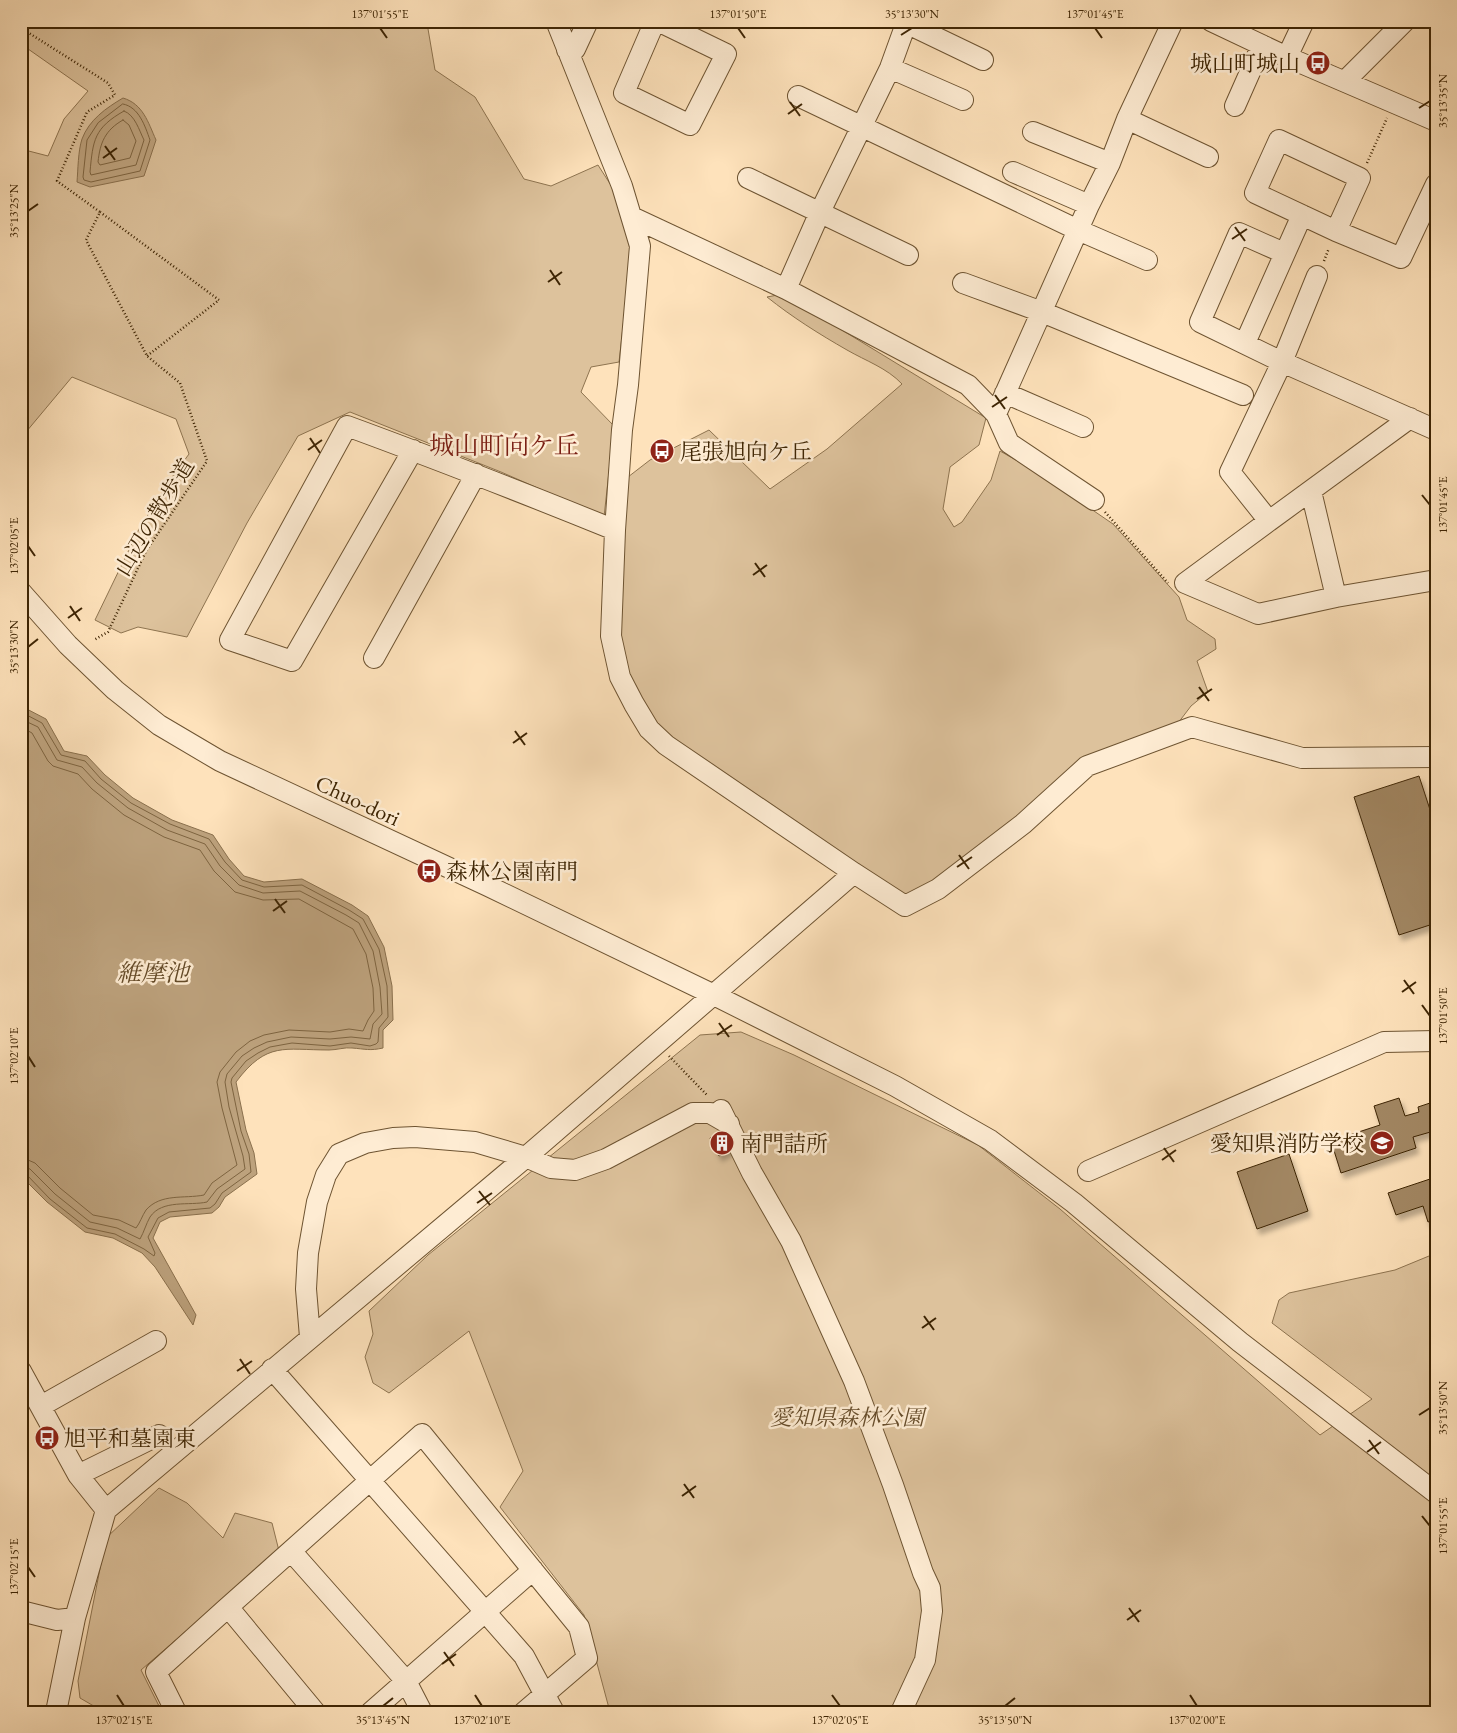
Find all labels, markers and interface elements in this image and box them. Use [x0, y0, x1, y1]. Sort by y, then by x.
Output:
text: 137°01'55"E [352, 6, 409, 22]
text: 137°01'50"E [710, 6, 767, 22]
text: 35°13'30"N [885, 6, 939, 22]
text: 137°01'45"E [1067, 6, 1124, 22]
place label: 城山町城山 [1190, 49, 1300, 78]
bus stop icon: 城山町城山 [1305, 50, 1331, 76]
text: 35°13'35"N [1435, 74, 1451, 128]
text: 35°13'25"N [6, 184, 22, 238]
district label: 城山町向ケ丘 [429, 429, 579, 461]
place label: 尾張旭向ケ丘 [680, 437, 812, 466]
bus stop icon: 尾張旭向ケ丘 [649, 438, 675, 464]
street label: 山辺の散歩道 [108, 453, 201, 581]
text: 137°01'45"E [1435, 476, 1451, 533]
text: 137°02'05"E [6, 517, 22, 574]
text: 35°13'30"N [6, 620, 22, 674]
street label: Chuo-dori [311, 768, 405, 833]
place label: 森林公園南門 [446, 857, 578, 886]
bus stop icon: 森林公園南門 [416, 858, 442, 884]
water label: 維摩池 [117, 957, 192, 988]
text: 137°01'50"E [1435, 987, 1451, 1044]
text: 137°02'10"E [6, 1027, 22, 1084]
place label: 南門詰所 [740, 1129, 828, 1158]
place label: 愛知県消防学校 [1210, 1129, 1364, 1158]
building icon: 南門詰所 [709, 1130, 735, 1156]
school or university icon: 愛知県消防学校 [1369, 1130, 1395, 1156]
text: 35°13'50"N [1435, 1381, 1451, 1435]
park label: 愛知県森林公園 [770, 1403, 927, 1432]
place label: 旭平和墓園東 [64, 1424, 196, 1453]
bus stop icon: 旭平和墓園東 [34, 1425, 60, 1451]
text: 137°01'55"E [1435, 1497, 1451, 1554]
text: 137°02'15"E [6, 1538, 22, 1595]
text: 137°02'15"E [96, 1712, 153, 1728]
text: 35°13'45"N [356, 1712, 410, 1728]
text: 137°02'10"E [454, 1712, 511, 1728]
text: 137°02'05"E [812, 1712, 869, 1728]
text: 35°13'50"N [978, 1712, 1032, 1728]
text: 137°02'00"E [1169, 1712, 1226, 1728]

